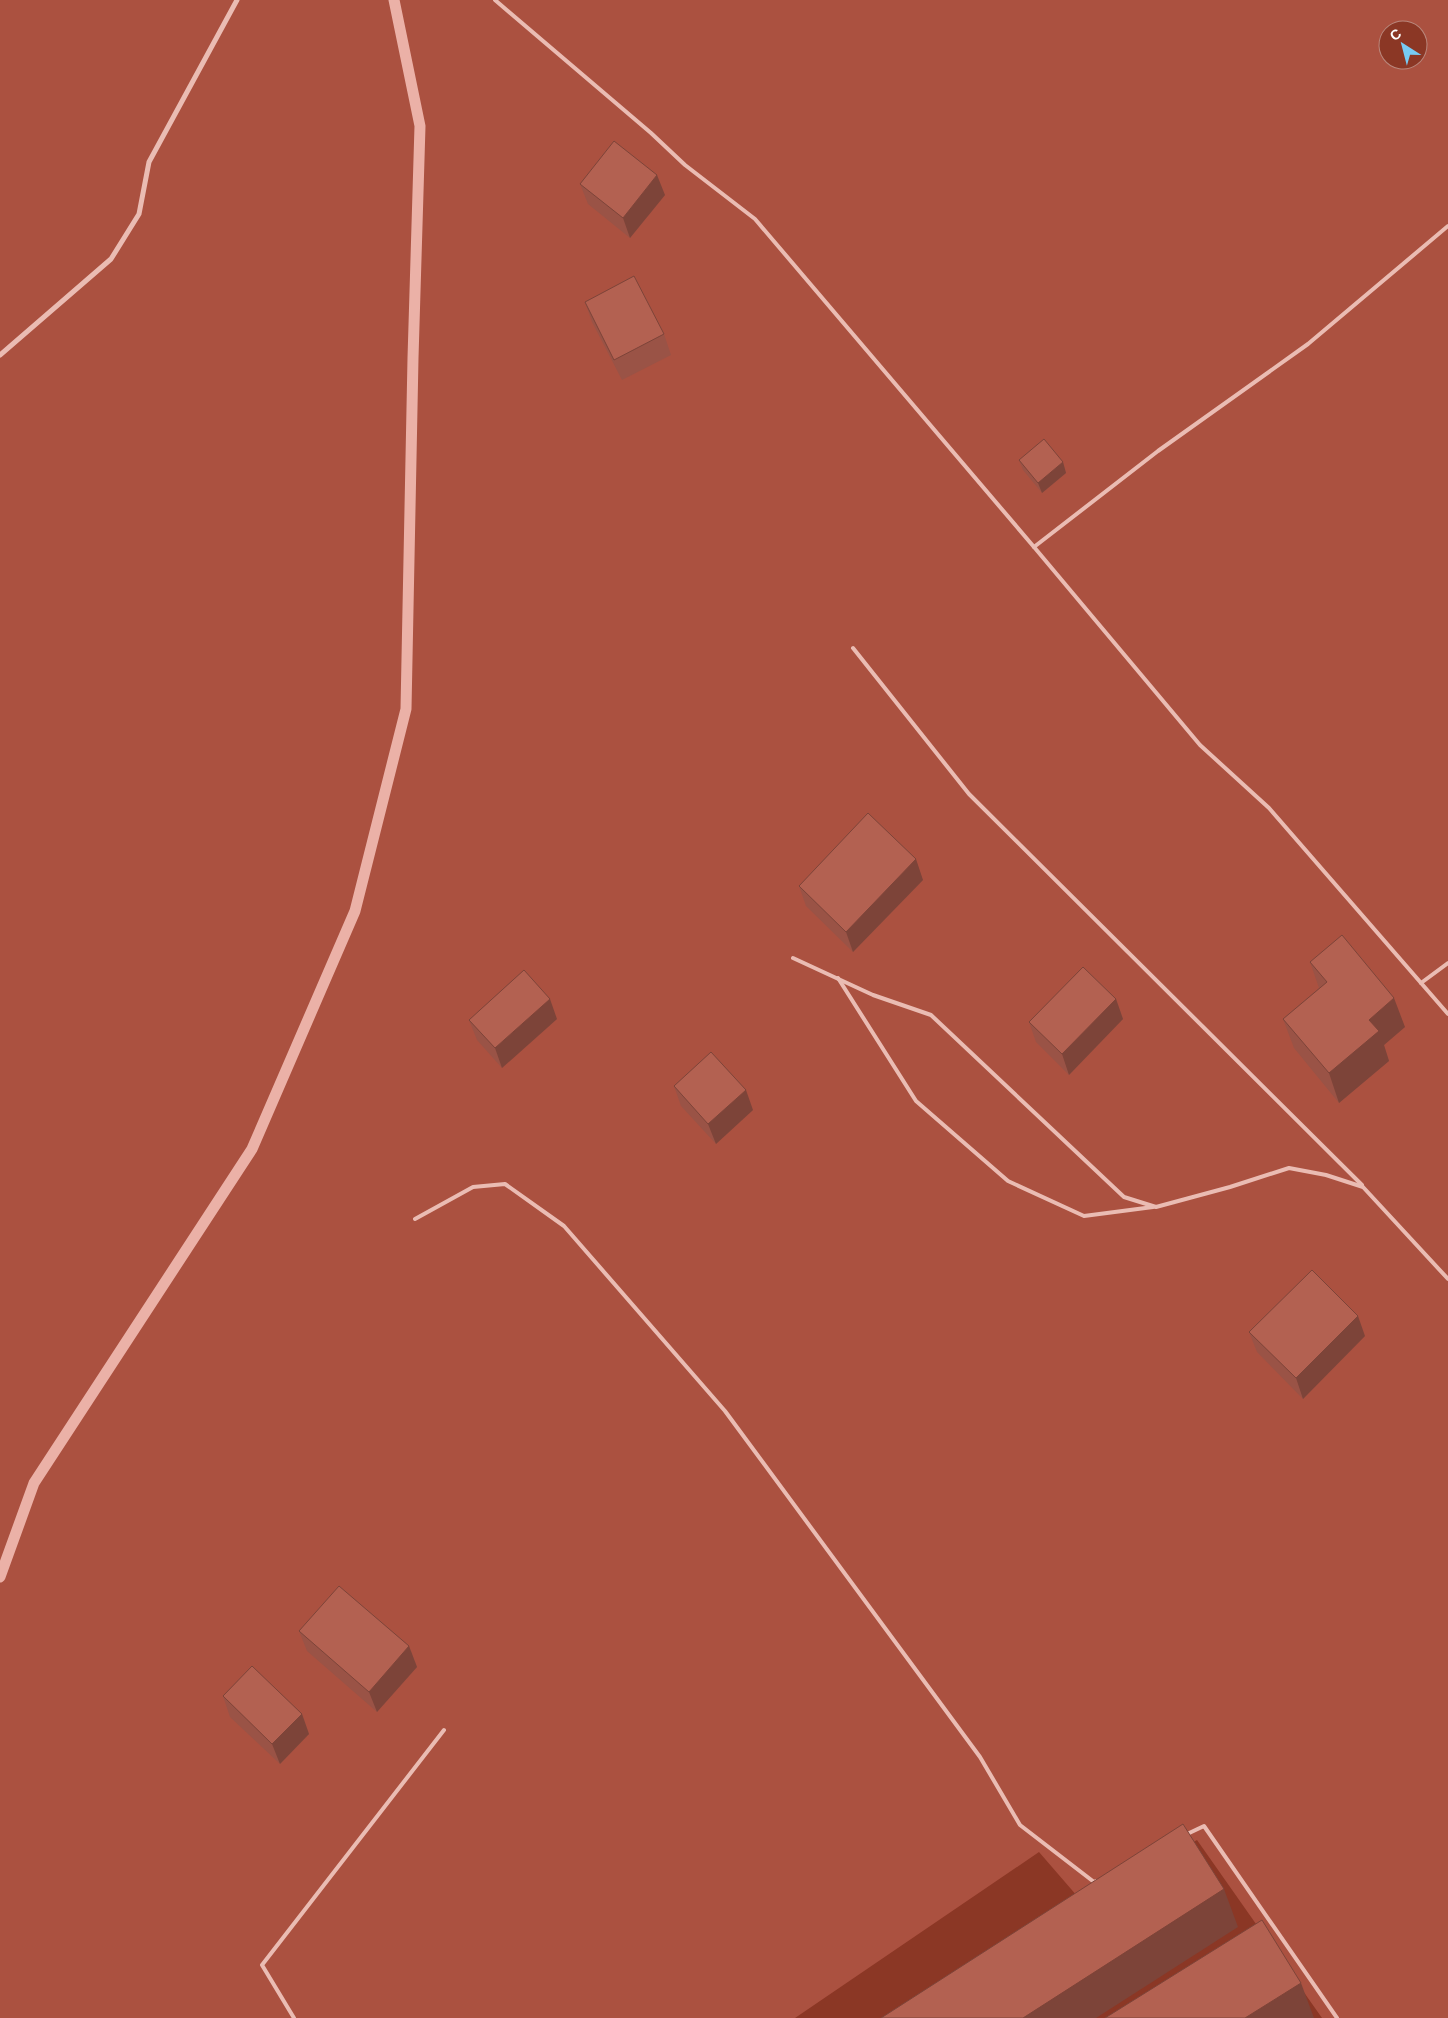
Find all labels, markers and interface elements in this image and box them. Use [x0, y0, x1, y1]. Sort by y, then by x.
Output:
north arrow [1378, 20, 1428, 70]
text: С [1387, 25, 1404, 44]

